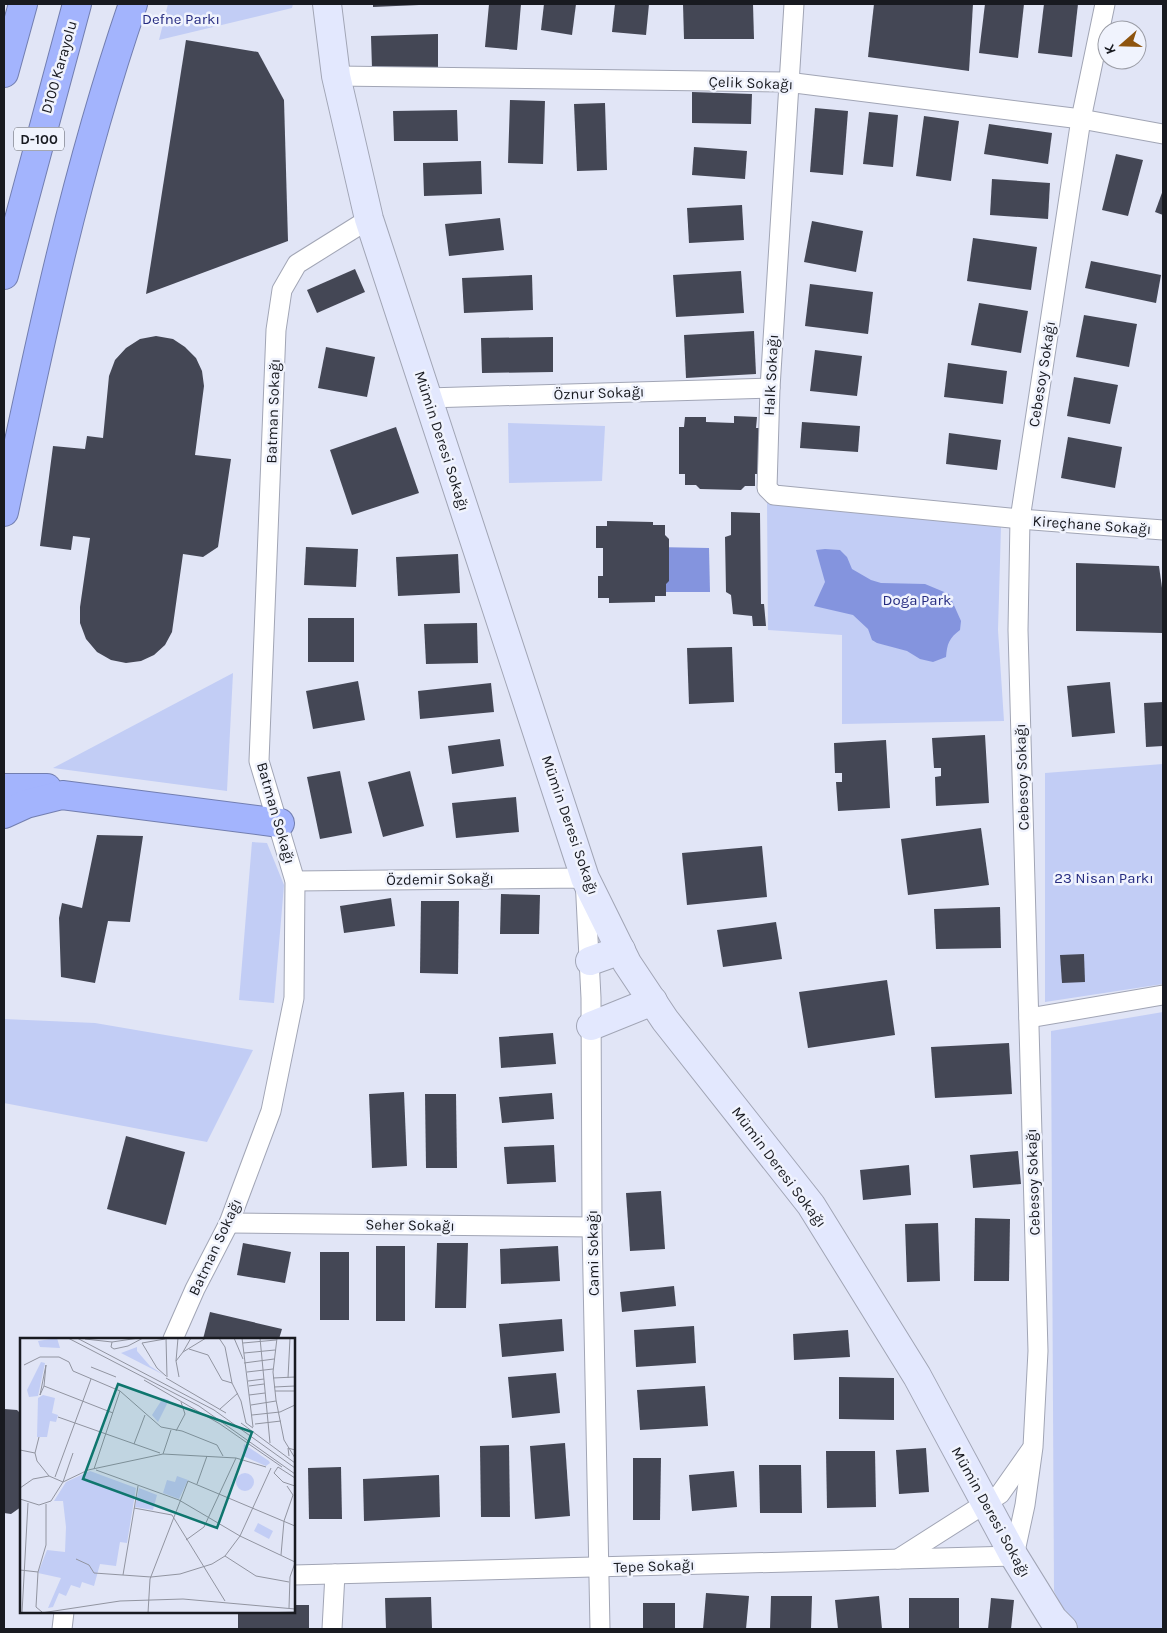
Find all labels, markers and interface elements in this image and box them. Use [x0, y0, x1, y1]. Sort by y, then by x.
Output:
park label: Defne Parkı [142, 10, 220, 28]
street label: D100 Karayolu [37, 18, 81, 116]
north arrow [1097, 20, 1147, 70]
text: K [1100, 41, 1120, 56]
street label: Çelik Sokağı [708, 73, 794, 93]
road number: D-100 [14, 128, 64, 150]
street label: Cebesoy Sokağı [1025, 320, 1059, 428]
street label: Halk Sokağı [760, 334, 782, 416]
street label: Batman Sokağı [262, 358, 284, 464]
street label: Mümin Deresi Sokağı [411, 369, 473, 513]
street label: Öznur Sokağı [553, 382, 645, 404]
street label: Kireçhane Sokağı [1032, 512, 1152, 538]
park label: Doga Park [883, 591, 951, 609]
street label: Cebesoy Sokağı [1011, 723, 1033, 831]
street label: Mümin Deresi Sokağı [538, 753, 602, 897]
street label: Batman Sokağı [253, 760, 299, 866]
street label: Özdemir Sokağı [386, 869, 494, 889]
park label: 23 Nisan Parkı [1054, 869, 1154, 887]
street label: Mümin Deresi Sokağı [728, 1103, 830, 1231]
street label: Cebesoy Sokağı [1022, 1128, 1044, 1236]
street label: Batman Sokağı [185, 1196, 245, 1298]
street label: Cami Sokağı [583, 1210, 603, 1296]
street label: Seher Sokağı [365, 1215, 455, 1235]
inset map [20, 1338, 295, 1613]
street label: Mümin Deresi Sokağı [948, 1444, 1034, 1580]
street label: Tepe Sokağı [613, 1556, 695, 1576]

